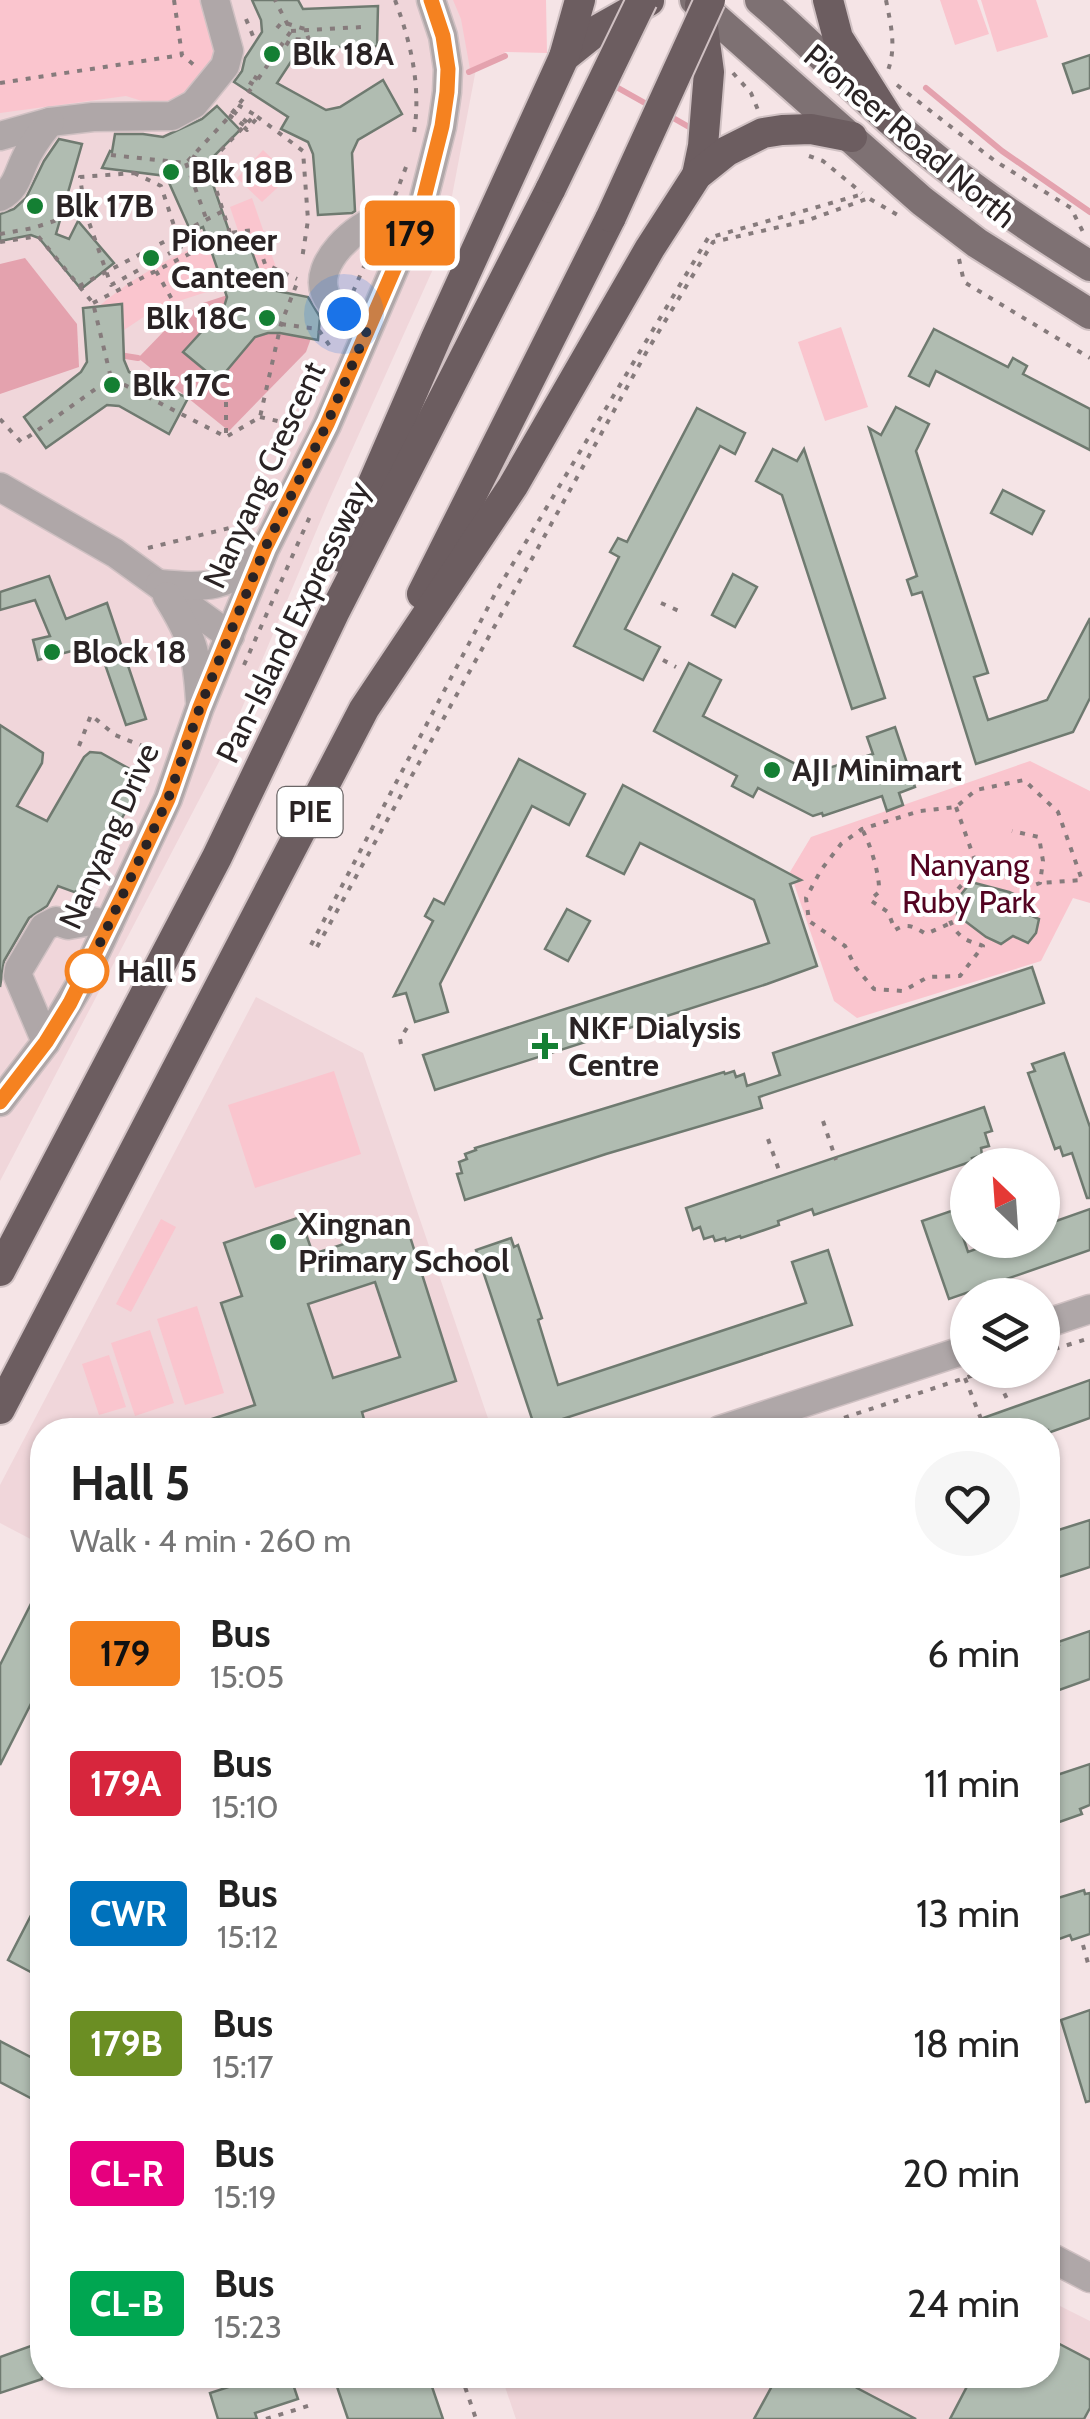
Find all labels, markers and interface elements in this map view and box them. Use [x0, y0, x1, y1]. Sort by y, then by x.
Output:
place label: Blk 18A [292, 34, 394, 73]
street label: Pioneer Road North [796, 36, 1024, 236]
marker: Blk 18A [261, 43, 283, 65]
place label: Blk 18B [191, 152, 293, 191]
marker: Blk 18B [160, 161, 182, 183]
place label: Blk 17B [55, 186, 154, 225]
marker: Blk 17B [24, 195, 46, 217]
line badge: 179 [352, 200, 468, 266]
text: 179 [385, 212, 435, 255]
place label: Pioneer Canteen [171, 220, 286, 296]
marker: Pioneer Canteen [140, 247, 162, 269]
your location [319, 289, 369, 339]
place label: Blk 18C [145, 298, 247, 337]
marker: Blk 18C [256, 307, 278, 329]
street label: Nanyang Crescent [194, 355, 333, 594]
place label: Blk 17C [132, 365, 230, 404]
marker: Blk 17C [101, 374, 123, 396]
street label: Pan-Island Expressway [207, 474, 378, 769]
place label: Block 18 [72, 632, 187, 671]
marker: Block 18 [41, 641, 63, 663]
street label: Nanyang Drive [50, 737, 167, 935]
place label: AJI Minimart [792, 750, 962, 789]
marker: AJI Minimart [761, 759, 783, 781]
road number: PIE [278, 787, 342, 837]
park label: Nanyang Ruby Park [902, 845, 1037, 921]
marker: Hall 5 [66, 950, 108, 992]
place label: Hall 5 [117, 951, 197, 990]
place label: NKF Dialysis Centre [568, 1008, 741, 1084]
marker: NKF Dialysis Centre [532, 1033, 558, 1059]
north arrow [950, 1148, 1060, 1258]
map controls [950, 1148, 1060, 1388]
place label: Xingnan Primary School [297, 1204, 509, 1280]
marker: Xingnan Primary School [267, 1231, 289, 1253]
button: layers [950, 1278, 1060, 1388]
button: heart [915, 1451, 1020, 1556]
text: Hall 5 [70, 1454, 190, 1512]
text: Walk · 4 min · 260 m [70, 1521, 351, 1560]
text: Bus [210, 1610, 271, 1657]
text: 6 min [927, 1630, 1020, 1677]
text: 179 [100, 1632, 150, 1675]
text: 15:05 [210, 1657, 284, 1696]
text: Bus [211, 1740, 272, 1787]
text: 11 min [924, 1760, 1020, 1807]
text: 179A [90, 1762, 161, 1805]
text: 15:10 [211, 1787, 279, 1826]
text: Bus [217, 1870, 278, 1917]
text: 13 min [916, 1890, 1020, 1937]
text: CWR [90, 1892, 167, 1935]
text: 15:12 [217, 1917, 279, 1956]
text: Bus [212, 2000, 273, 2047]
text: 18 min [913, 2020, 1020, 2067]
text: 179B [90, 2022, 162, 2065]
text: 15:17 [212, 2047, 273, 2086]
text: Bus [214, 2130, 274, 2177]
text: 20 min [902, 2150, 1020, 2197]
text: CL-R [90, 2152, 164, 2195]
text: 15:19 [214, 2177, 277, 2216]
text: Bus [214, 2260, 274, 2307]
text: 24 min [907, 2280, 1020, 2327]
text: CL-B [90, 2282, 164, 2325]
text: 15:23 [214, 2307, 282, 2346]

